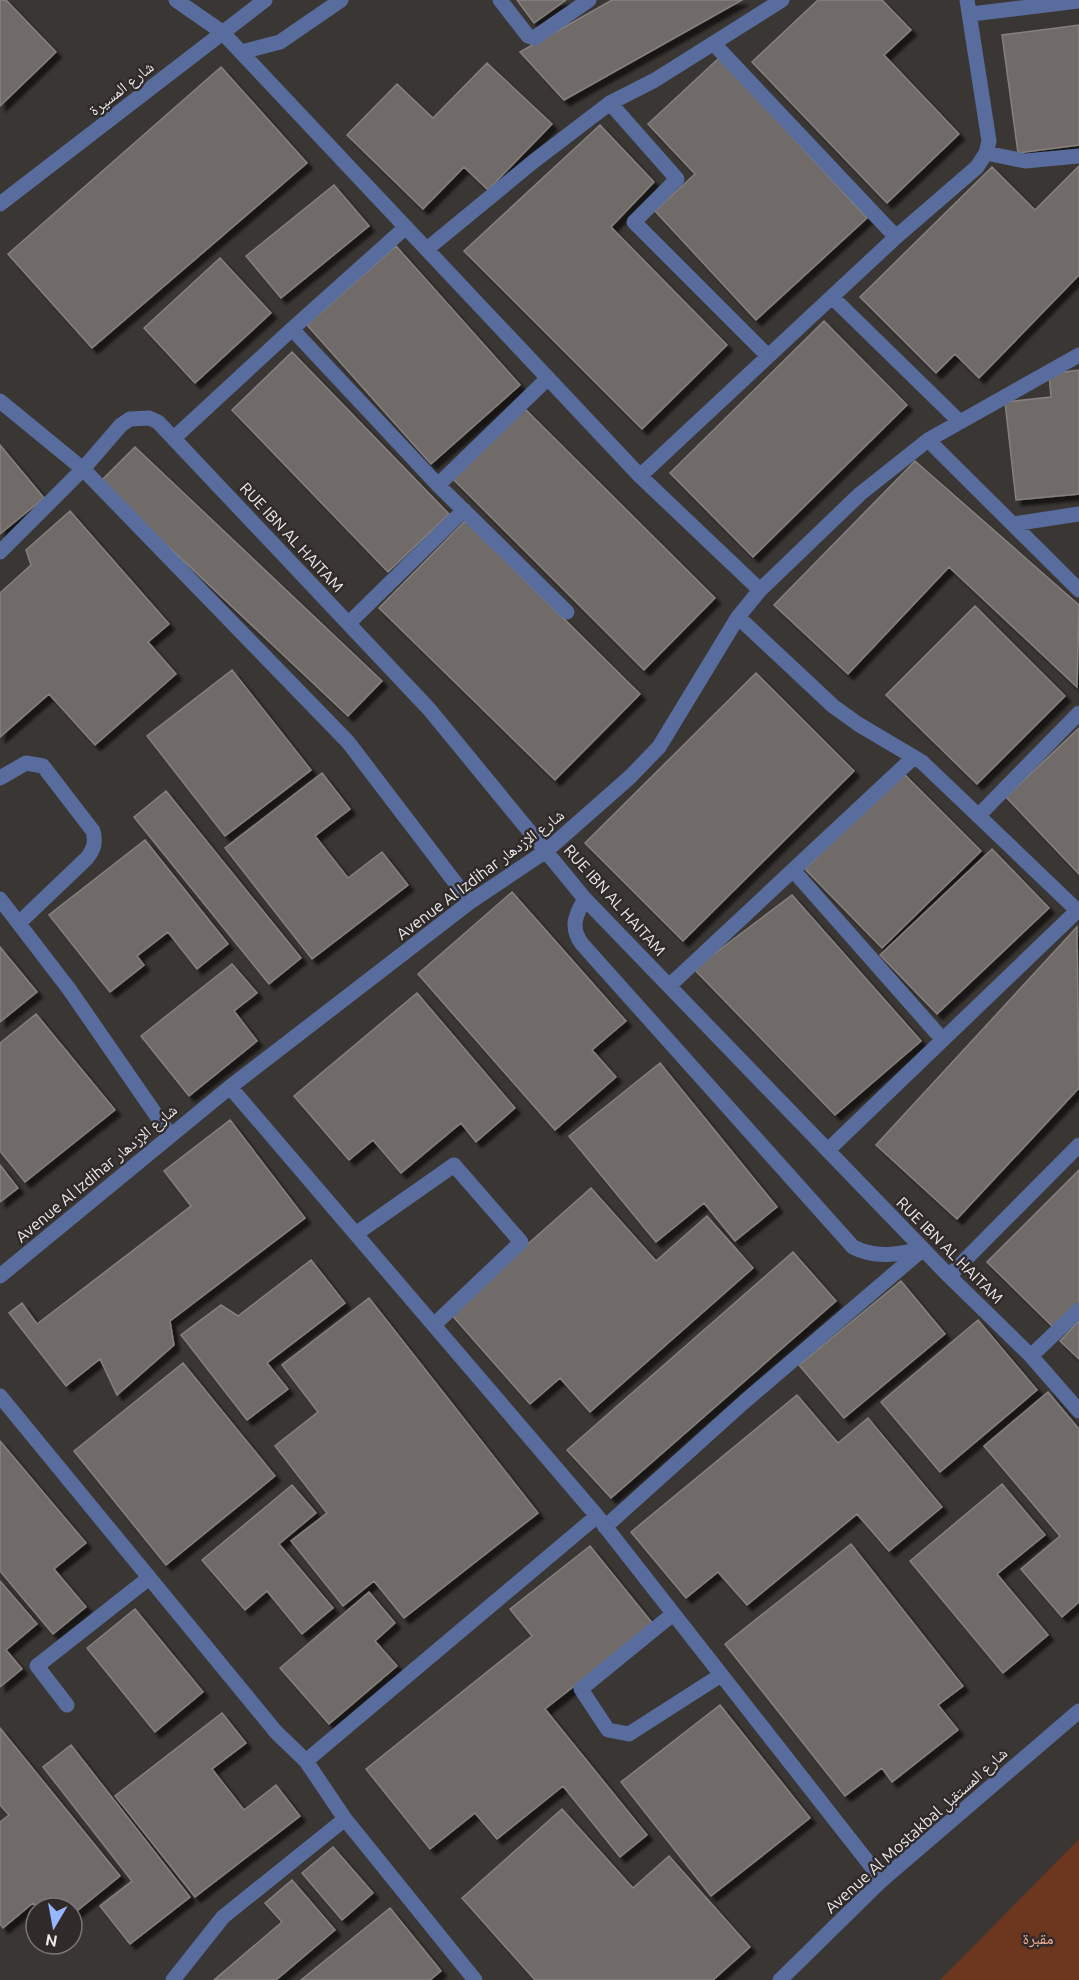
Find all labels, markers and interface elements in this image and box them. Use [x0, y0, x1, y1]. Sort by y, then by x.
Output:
street label: شارع المسيرة [85, 57, 158, 120]
street label: RUE IBN AL HAITAM [237, 479, 347, 595]
street label: Avenue Al Izdihar شارع الإزدهار [393, 805, 568, 944]
street label: RUE IBN AL HAITAM [560, 841, 670, 959]
street label: Avenue Al Izdihar شارع الإزدهار [12, 1100, 182, 1247]
street label: RUE IBN AL HAITAM [893, 1193, 1007, 1307]
street label: Avenue Al Mostakbal شارع المستقبل [821, 1743, 1012, 1918]
north arrow [24, 1896, 84, 1956]
park label: مقبرة [1022, 1929, 1054, 1948]
text: N [44, 1931, 59, 1951]

